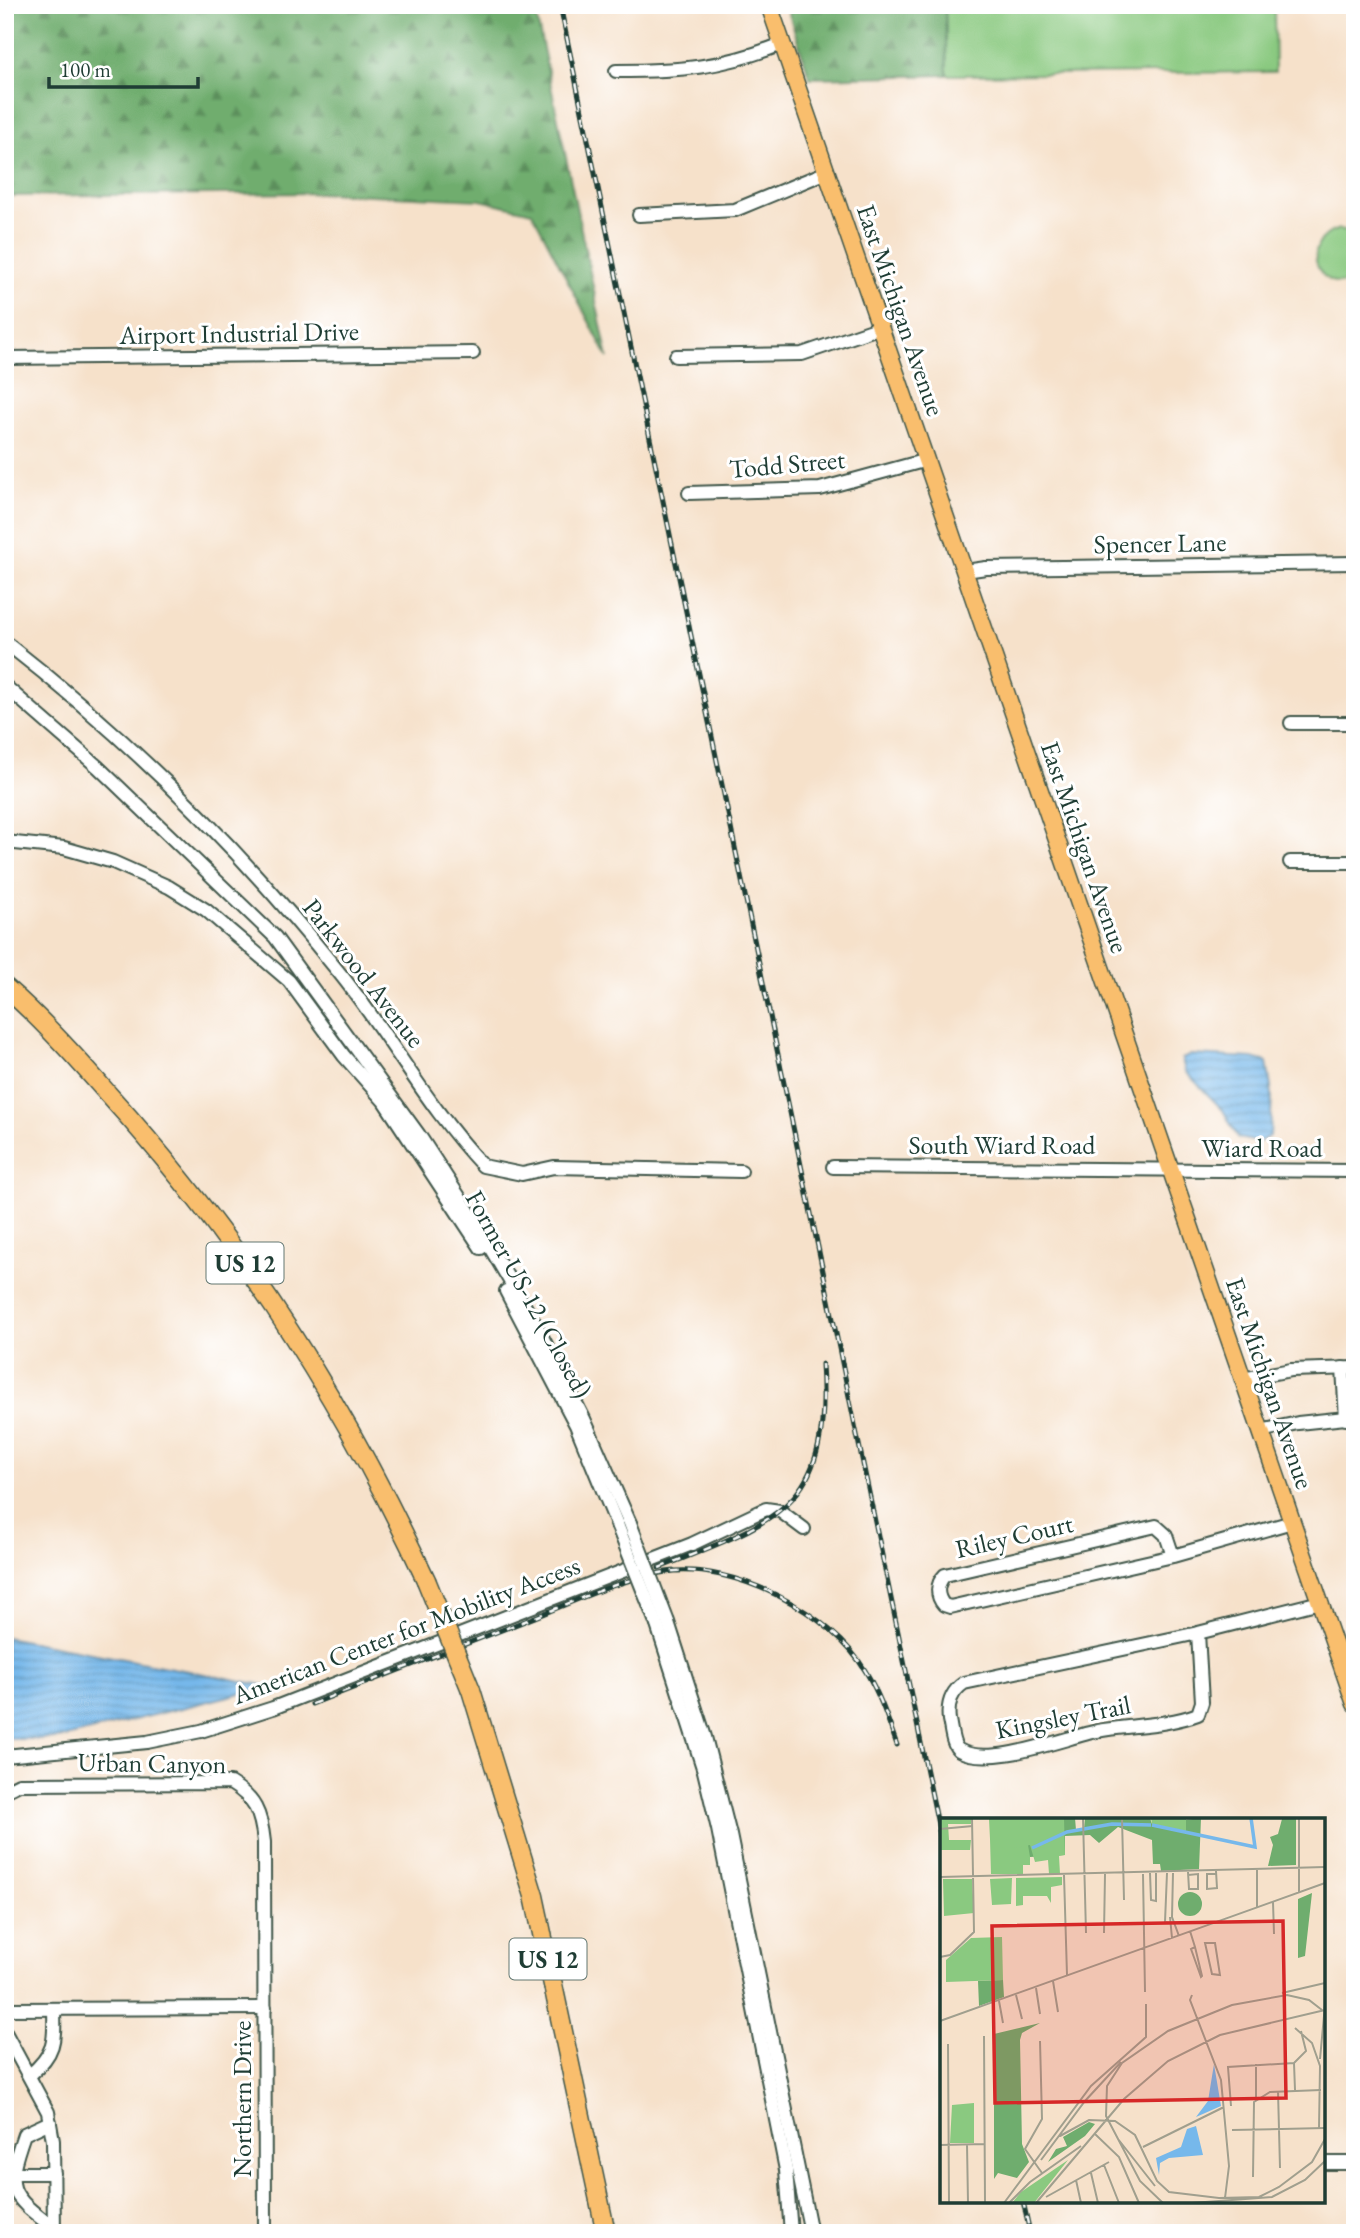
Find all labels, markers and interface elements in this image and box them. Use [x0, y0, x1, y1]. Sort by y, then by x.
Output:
scale bar [49, 46, 198, 90]
text: 100 m [60, 56, 111, 83]
street label: East Michigan Avenue [849, 200, 953, 420]
street label: Airport Industrial Drive [118, 314, 359, 352]
street label: Todd Street [728, 442, 846, 486]
street label: Spencer Lane [1093, 525, 1227, 561]
street label: East Michigan Avenue [1033, 737, 1137, 957]
street label: Parkwood Avenue [295, 892, 433, 1054]
street label: South Wiard Road [909, 1128, 1096, 1162]
street label: Wiard Road [1201, 1131, 1324, 1165]
street label: Former US-12 (Closed) [458, 1184, 600, 1404]
road number: US 12 [206, 1242, 284, 1283]
street label: East Michigan Avenue [1218, 1273, 1322, 1493]
street label: Riley Court [952, 1506, 1076, 1566]
street label: American Center for Mobility Access [226, 1548, 585, 1712]
street label: Kingsley Trail [993, 1687, 1133, 1747]
street label: Urban Canyon [77, 1745, 227, 1781]
inset map [940, 1818, 1325, 2203]
road number: US 12 [510, 1938, 586, 1980]
street label: Northern Drive [225, 2021, 259, 2178]

